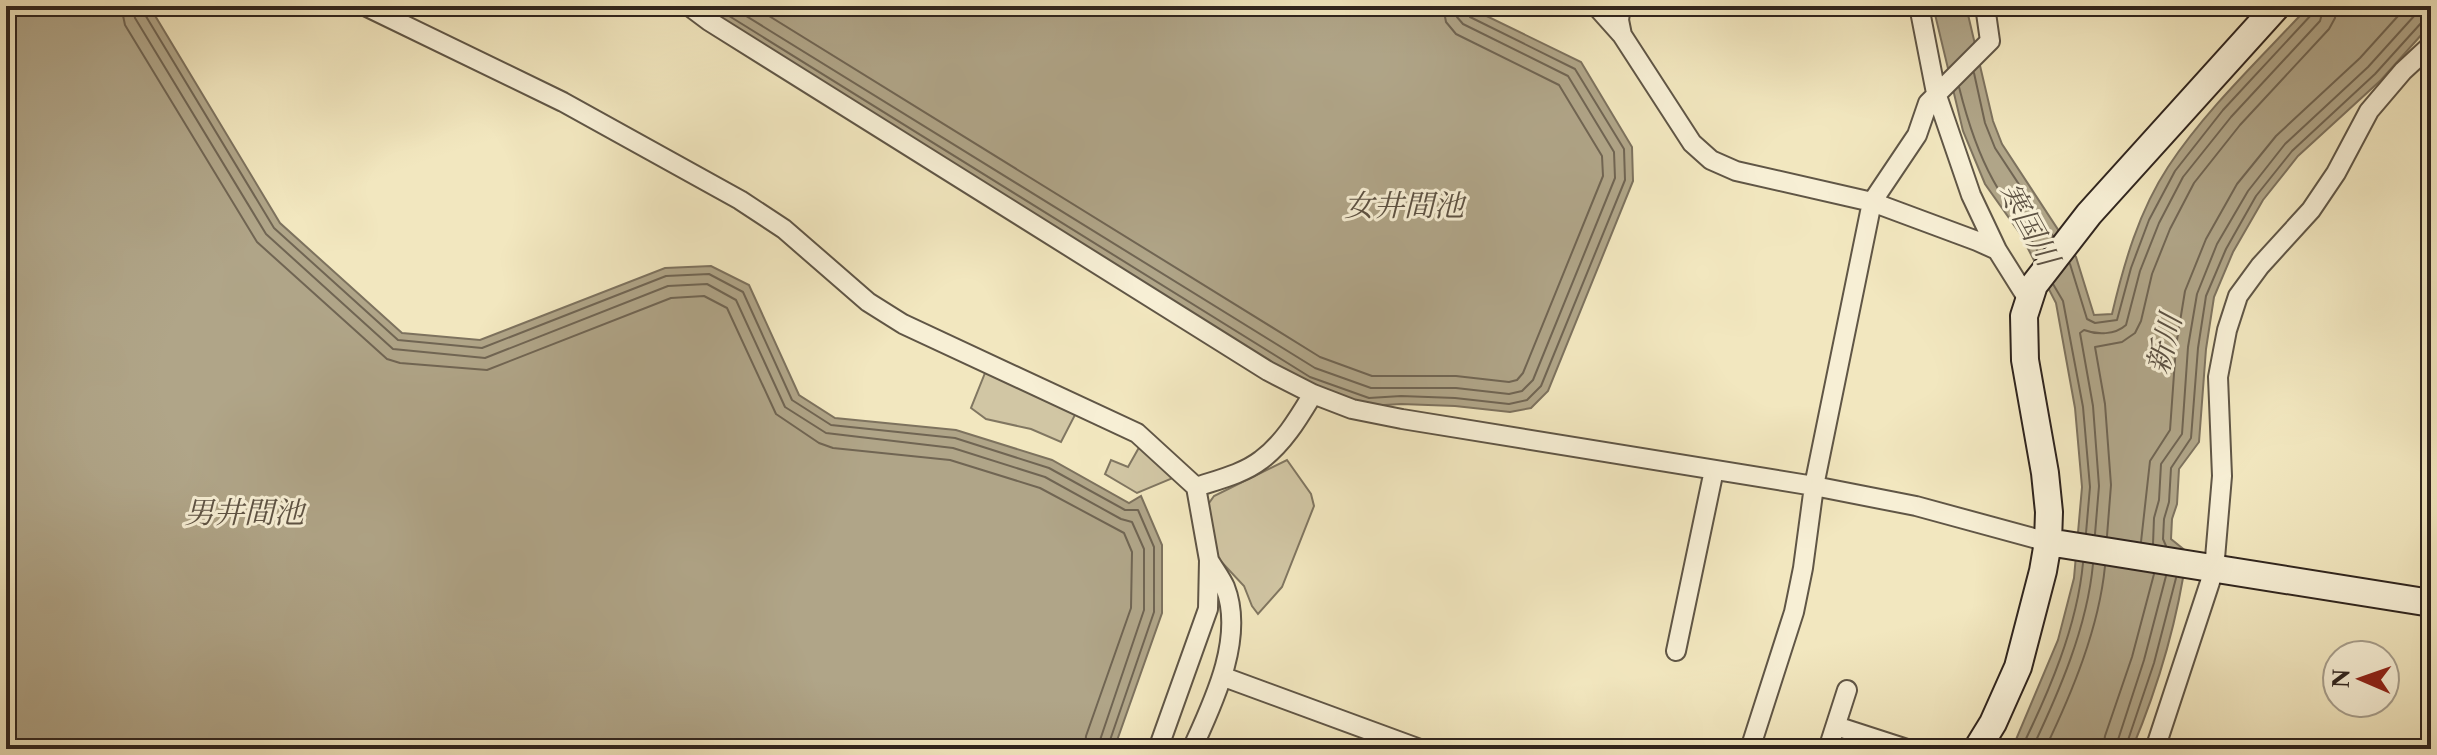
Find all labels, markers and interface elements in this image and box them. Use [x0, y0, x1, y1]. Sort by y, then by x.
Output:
water label: 寒国川 [1991, 176, 2068, 275]
water label: 女井間池 [1344, 187, 1467, 224]
water label: 新川 [2139, 308, 2190, 378]
water label: 男井間池 [184, 494, 307, 531]
north arrow [2321, 639, 2401, 719]
text: N [2328, 668, 2355, 688]

